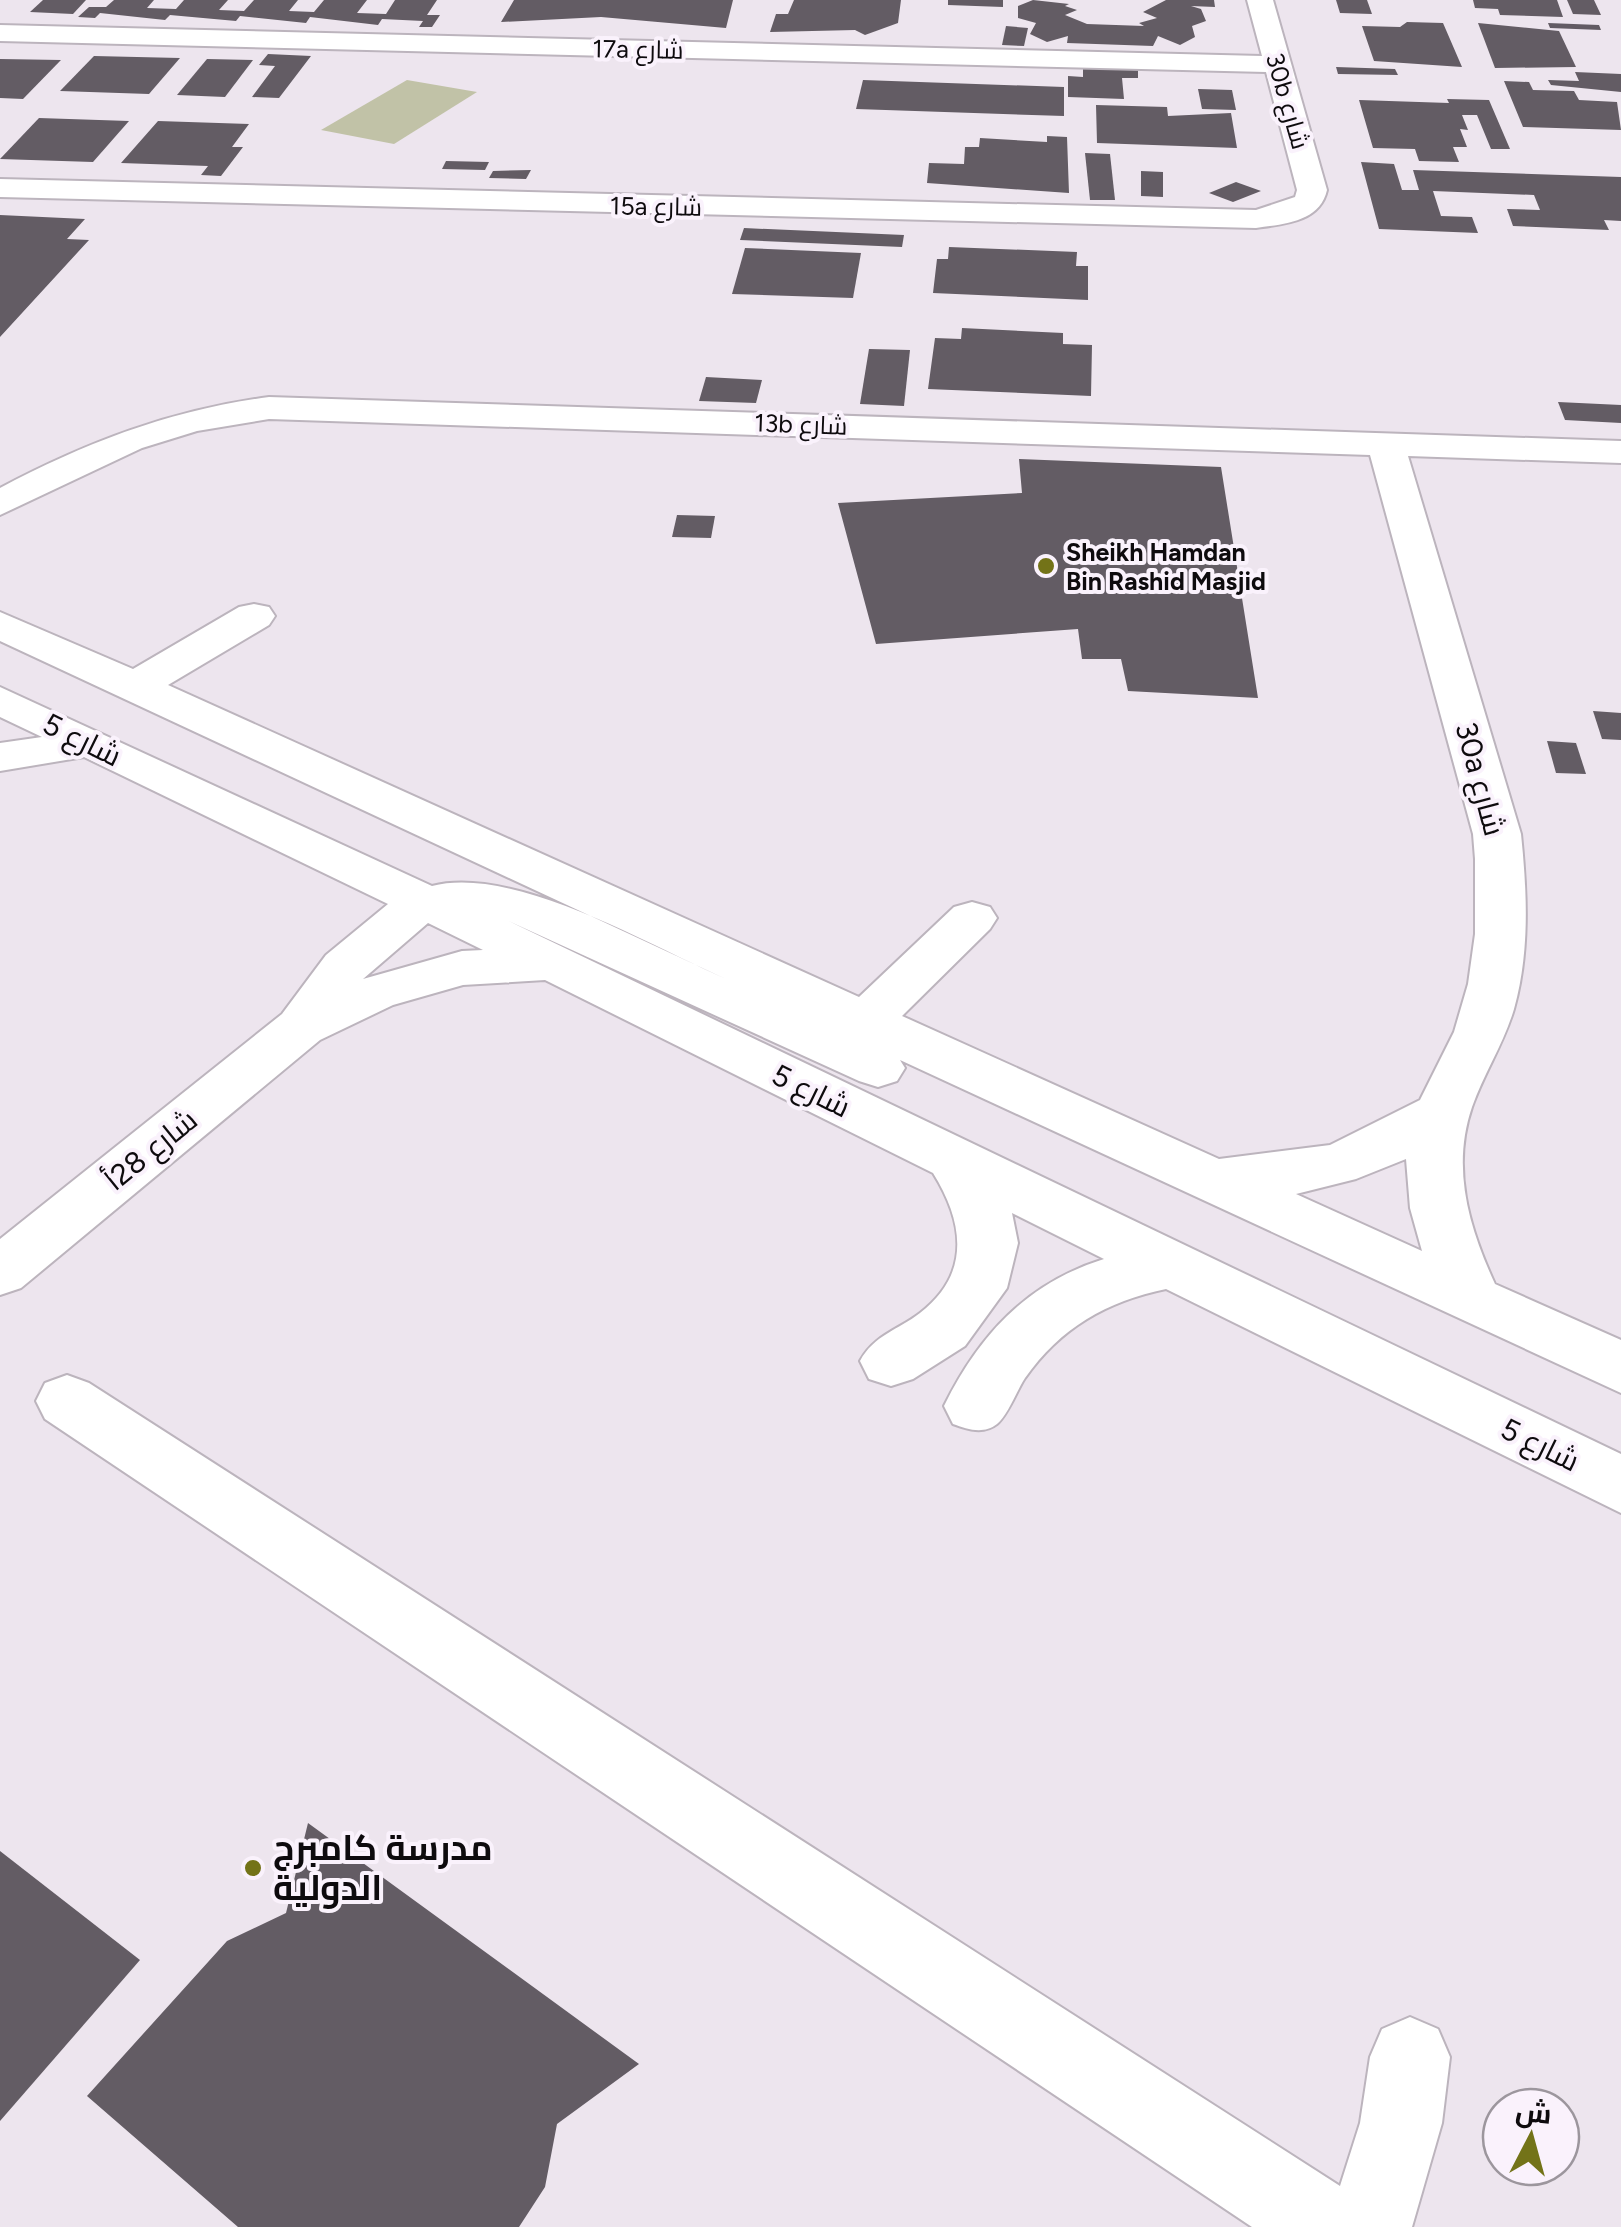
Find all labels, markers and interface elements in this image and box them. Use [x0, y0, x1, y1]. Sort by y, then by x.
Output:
street label: 17a شارع [592, 33, 684, 67]
street label: 30b شارع [1258, 49, 1316, 153]
street label: 15a شارع [610, 190, 702, 224]
street label: 13b شارع [754, 407, 848, 443]
place label: Sheikh Hamdan Bin Rashid Masjid [1066, 537, 1266, 596]
marker: Sheikh Hamdan Bin Rashid Masjid [1035, 555, 1057, 577]
street label: شارع 5 [36, 705, 128, 776]
street label: 30a شارع [1446, 718, 1513, 840]
street label: شارع 5 [765, 1056, 857, 1127]
street label: شارع 28أ [97, 1101, 206, 1200]
street label: شارع 5 [1494, 1410, 1586, 1481]
place label: مدرسة كامبرج الدولية [273, 1827, 493, 1909]
marker: مدرسة كامبرج الدولية [242, 1857, 264, 1879]
north arrow [1481, 2087, 1581, 2187]
text: ش [1514, 2093, 1553, 2131]

